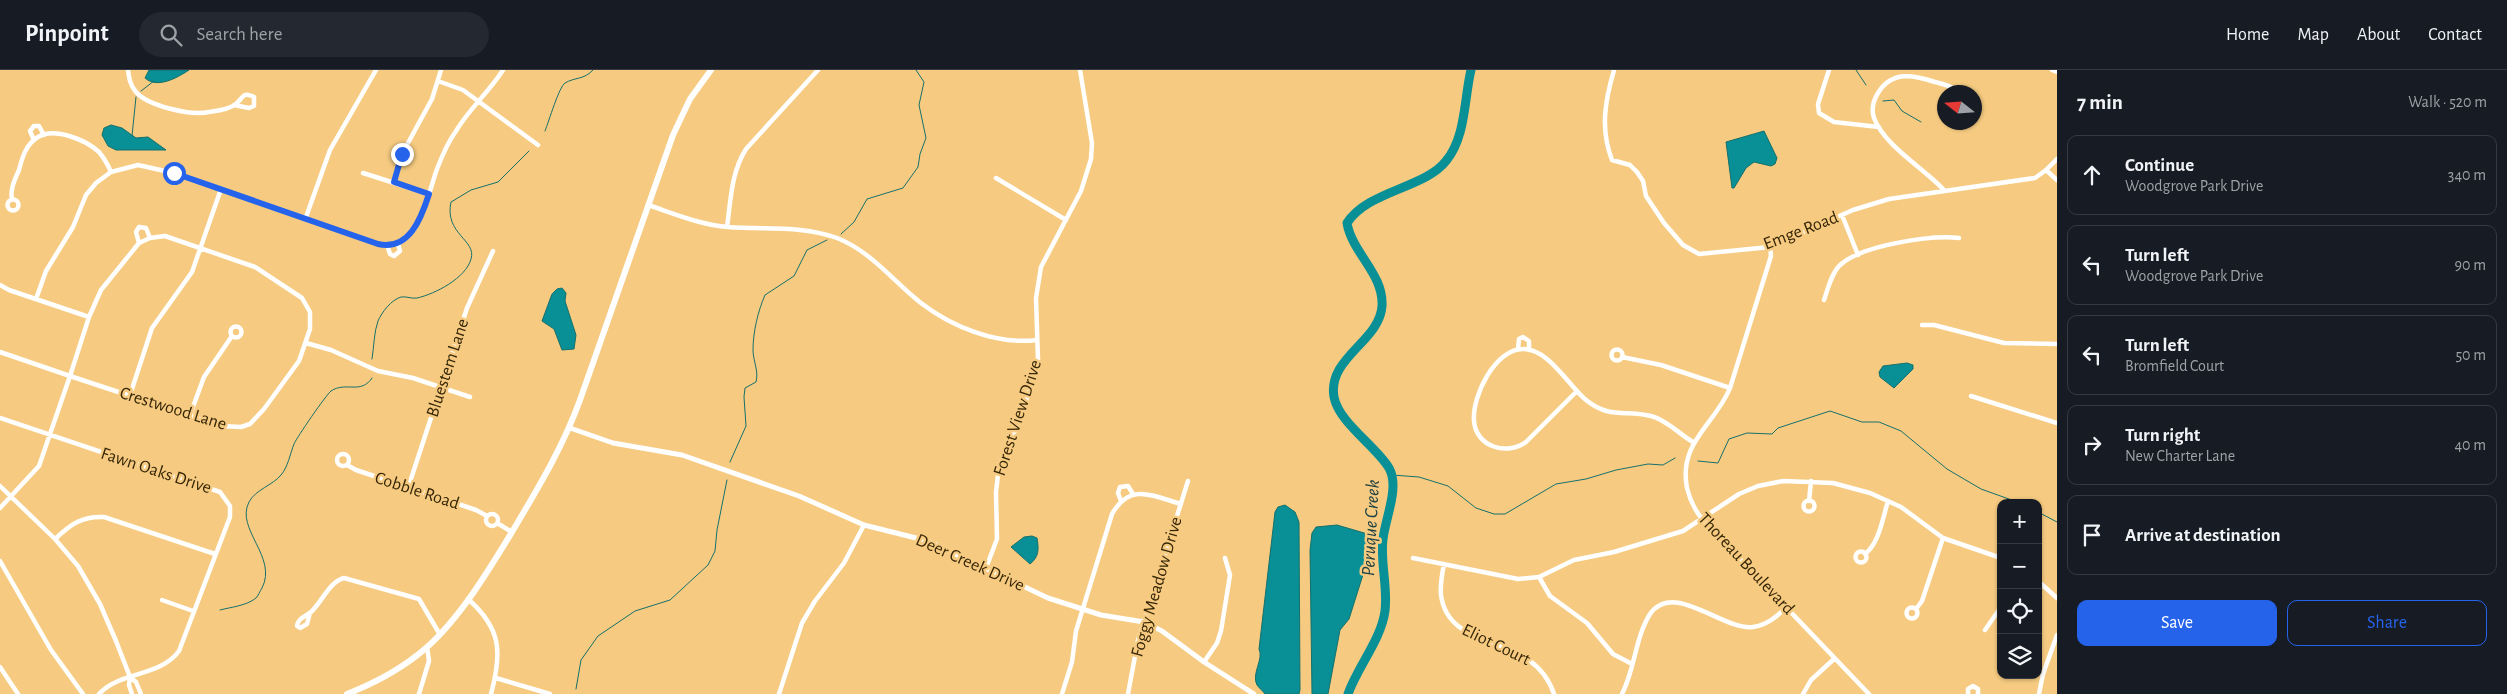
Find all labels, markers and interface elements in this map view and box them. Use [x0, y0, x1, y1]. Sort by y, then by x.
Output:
search box [139, 12, 489, 57]
icon: search [157, 21, 185, 49]
text: Pinpoint [25, 22, 109, 46]
text: Search here [197, 25, 283, 44]
text: Home [2226, 26, 2269, 44]
text: Map [2297, 26, 2329, 44]
text: About [2357, 26, 2400, 44]
text: Contact [2428, 26, 2482, 44]
north arrow [1937, 85, 1982, 130]
text: 7 min [2077, 92, 2123, 113]
text: Walk · 520 m [2408, 94, 2487, 110]
route end [391, 143, 414, 166]
text: Continue [2125, 156, 2194, 175]
icon: ahead [2078, 161, 2106, 189]
route start [163, 162, 186, 185]
text: 340 m [2448, 167, 2486, 183]
text: Woodgrove Park Drive [2125, 178, 2263, 194]
street label: Emge Road [1761, 208, 1841, 254]
text: Turn left [2125, 246, 2189, 265]
icon: left [2078, 251, 2106, 279]
text: 90 m [2455, 257, 2486, 273]
text: Woodgrove Park Drive [2125, 268, 2263, 284]
street label: Bluestem Lane [424, 316, 472, 420]
text: Turn left [2125, 336, 2189, 355]
icon: left [2078, 341, 2106, 369]
text: 50 m [2455, 347, 2486, 363]
street label: Forest View Drive [991, 358, 1045, 478]
text: Bromfield Court [2125, 358, 2224, 374]
street label: Crestwood Lane [118, 384, 228, 434]
text: Turn right [2125, 426, 2200, 445]
icon: right [2078, 431, 2106, 459]
text: 40 m [2454, 437, 2486, 453]
street label: Fawn Oaks Drive [99, 445, 213, 497]
text: New Charter Lane [2125, 448, 2235, 464]
street label: Cobble Road [372, 469, 462, 513]
water label: Peruque Creek [1359, 479, 1383, 577]
map controls [1997, 499, 2042, 679]
button: + [1997, 499, 2042, 544]
street label: Thoreau Boulevard [1694, 510, 1798, 618]
street label: Foggy Meadow Drive [1128, 515, 1186, 659]
icon: arrive [2078, 521, 2106, 549]
text: Arrive at destination [2125, 526, 2281, 545]
street label: Deer Creek Drive [913, 531, 1027, 595]
button: − [1997, 544, 2042, 589]
button: locate [1997, 589, 2042, 634]
button: Save [2077, 600, 2277, 646]
button: Share [2287, 600, 2487, 646]
street label: Eliot Court [1459, 621, 1533, 669]
button: layers [1997, 634, 2042, 679]

